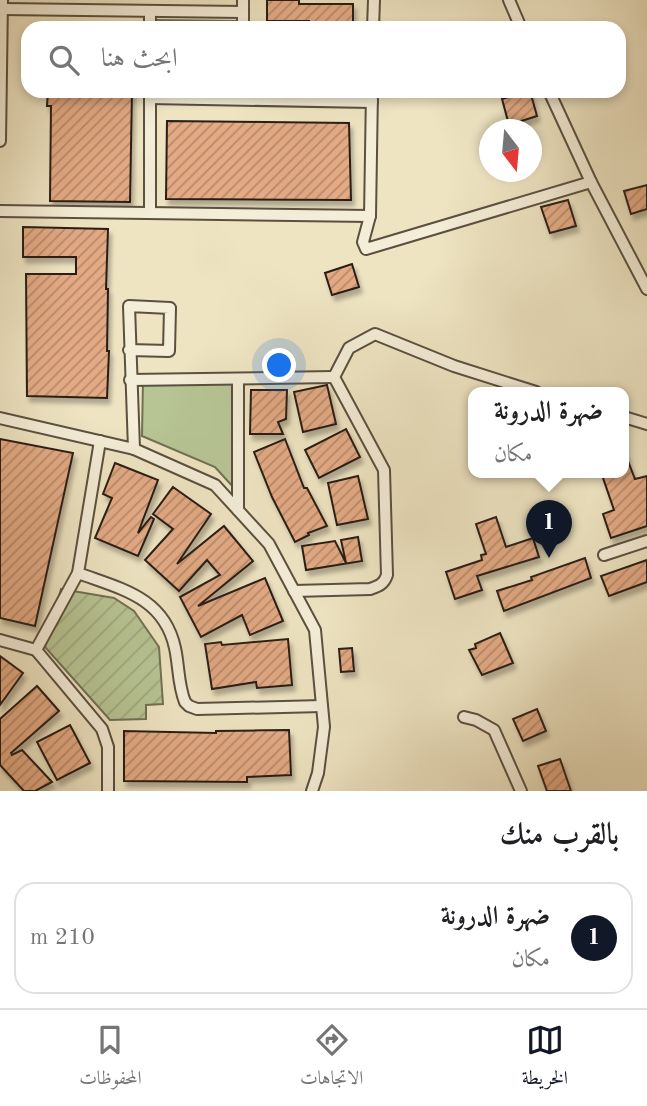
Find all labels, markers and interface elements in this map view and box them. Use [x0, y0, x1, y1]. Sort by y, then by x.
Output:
search box [21, 21, 626, 98]
icon: search [45, 41, 83, 79]
text: ابحث هنا [101, 46, 178, 72]
north arrow [479, 119, 542, 182]
your location [262, 348, 296, 382]
popup [468, 387, 629, 478]
text: ضهرة الدرونة [494, 399, 603, 425]
text: مكان [494, 443, 532, 466]
pin: 1 [526, 500, 572, 558]
text: بالقرب منك [500, 821, 619, 851]
text: ضهرة الدرونة [441, 904, 550, 930]
text: 210 m [30, 926, 95, 949]
text: 1 [587, 926, 601, 949]
text: مكان [511, 948, 550, 971]
tab: المحفوظات [79, 1021, 142, 1096]
tab: الاتجاهات [300, 1021, 363, 1096]
tab: الخريطة [522, 1021, 568, 1096]

